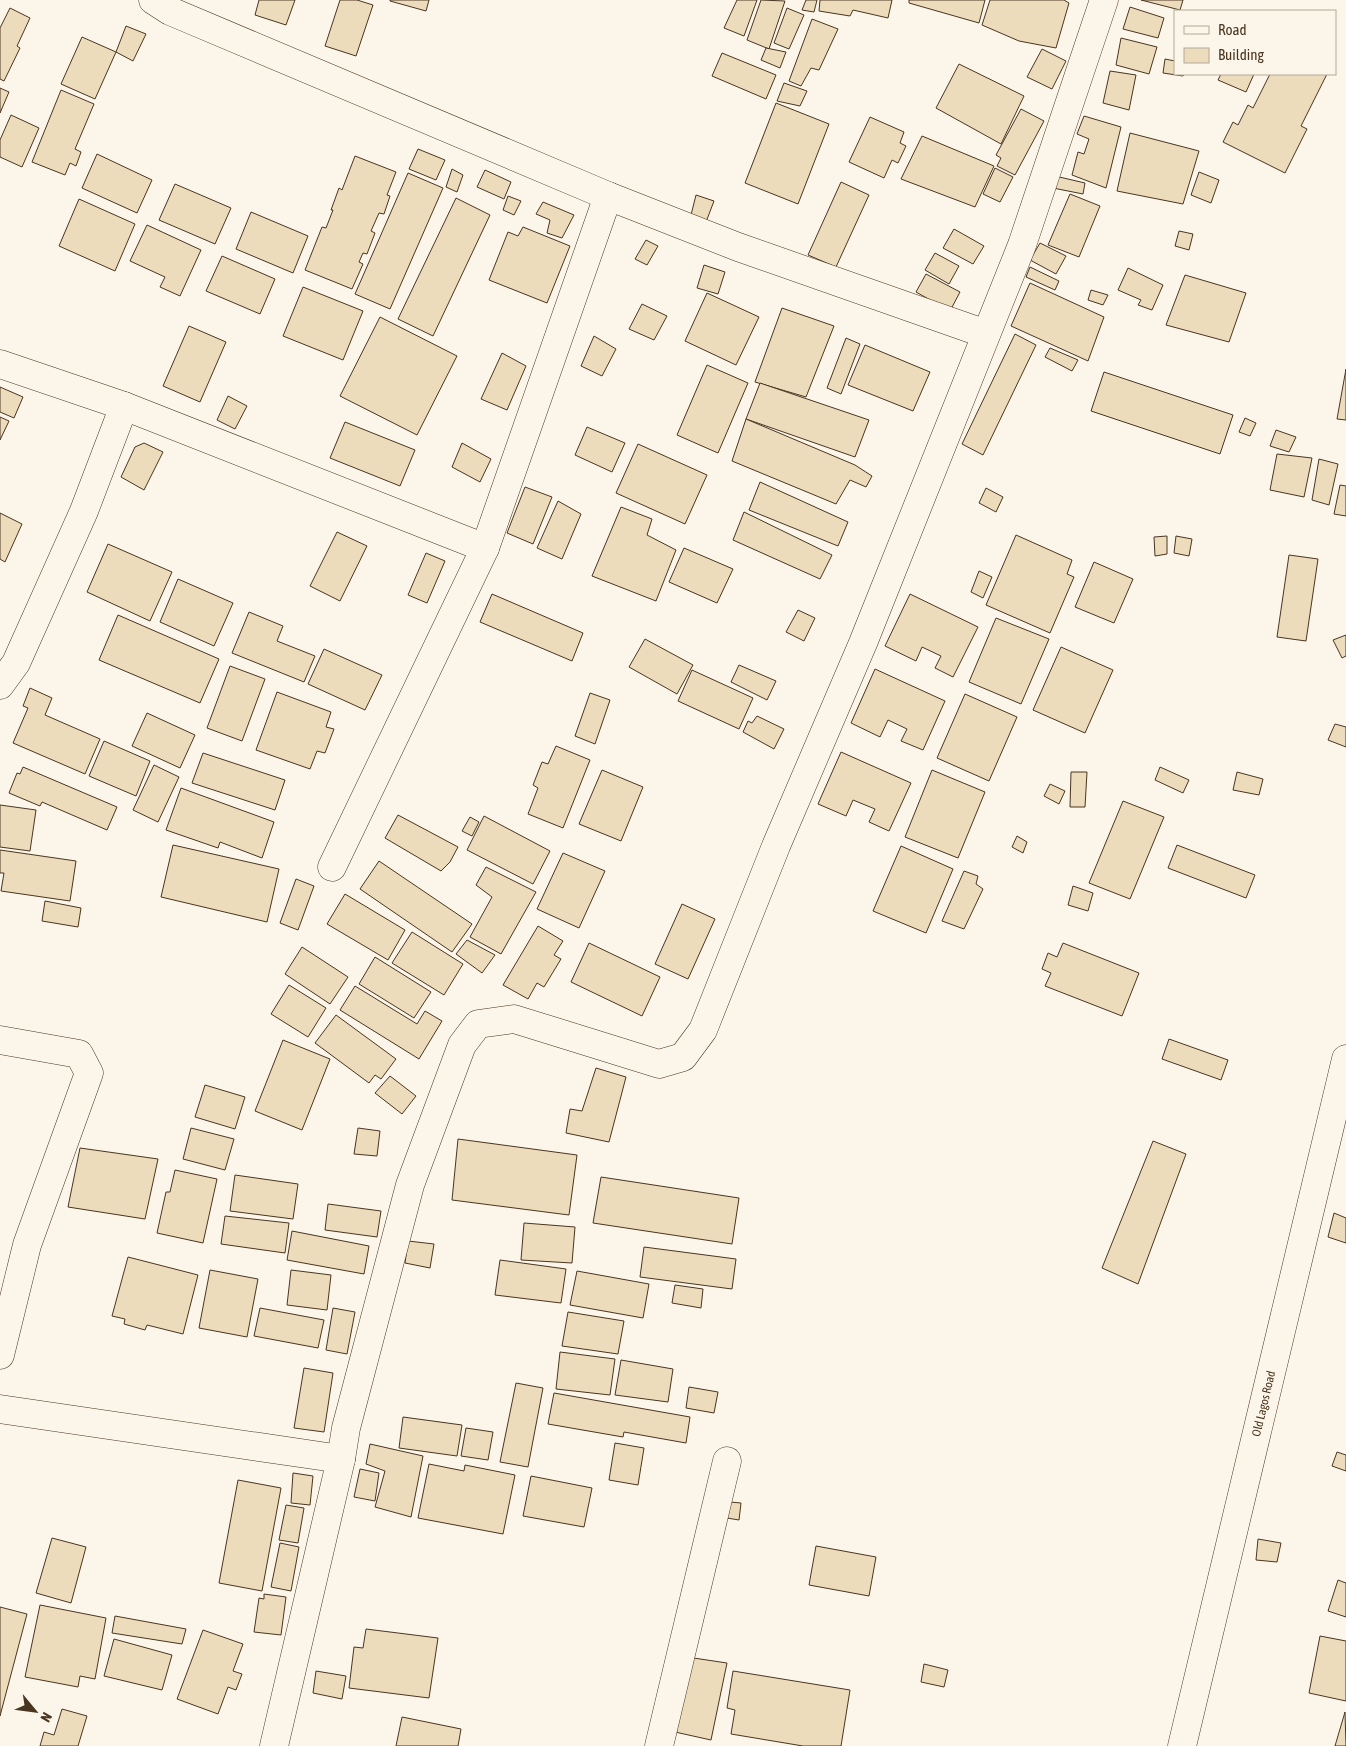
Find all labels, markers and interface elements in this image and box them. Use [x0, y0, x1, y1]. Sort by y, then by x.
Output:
legend [1174, 10, 1336, 75]
text: Road [1218, 21, 1247, 38]
text: Building [1218, 46, 1264, 63]
street label: Old Lagos Road [1249, 1369, 1278, 1438]
north arrow [10, 1686, 60, 1736]
text: N [37, 1710, 55, 1725]

